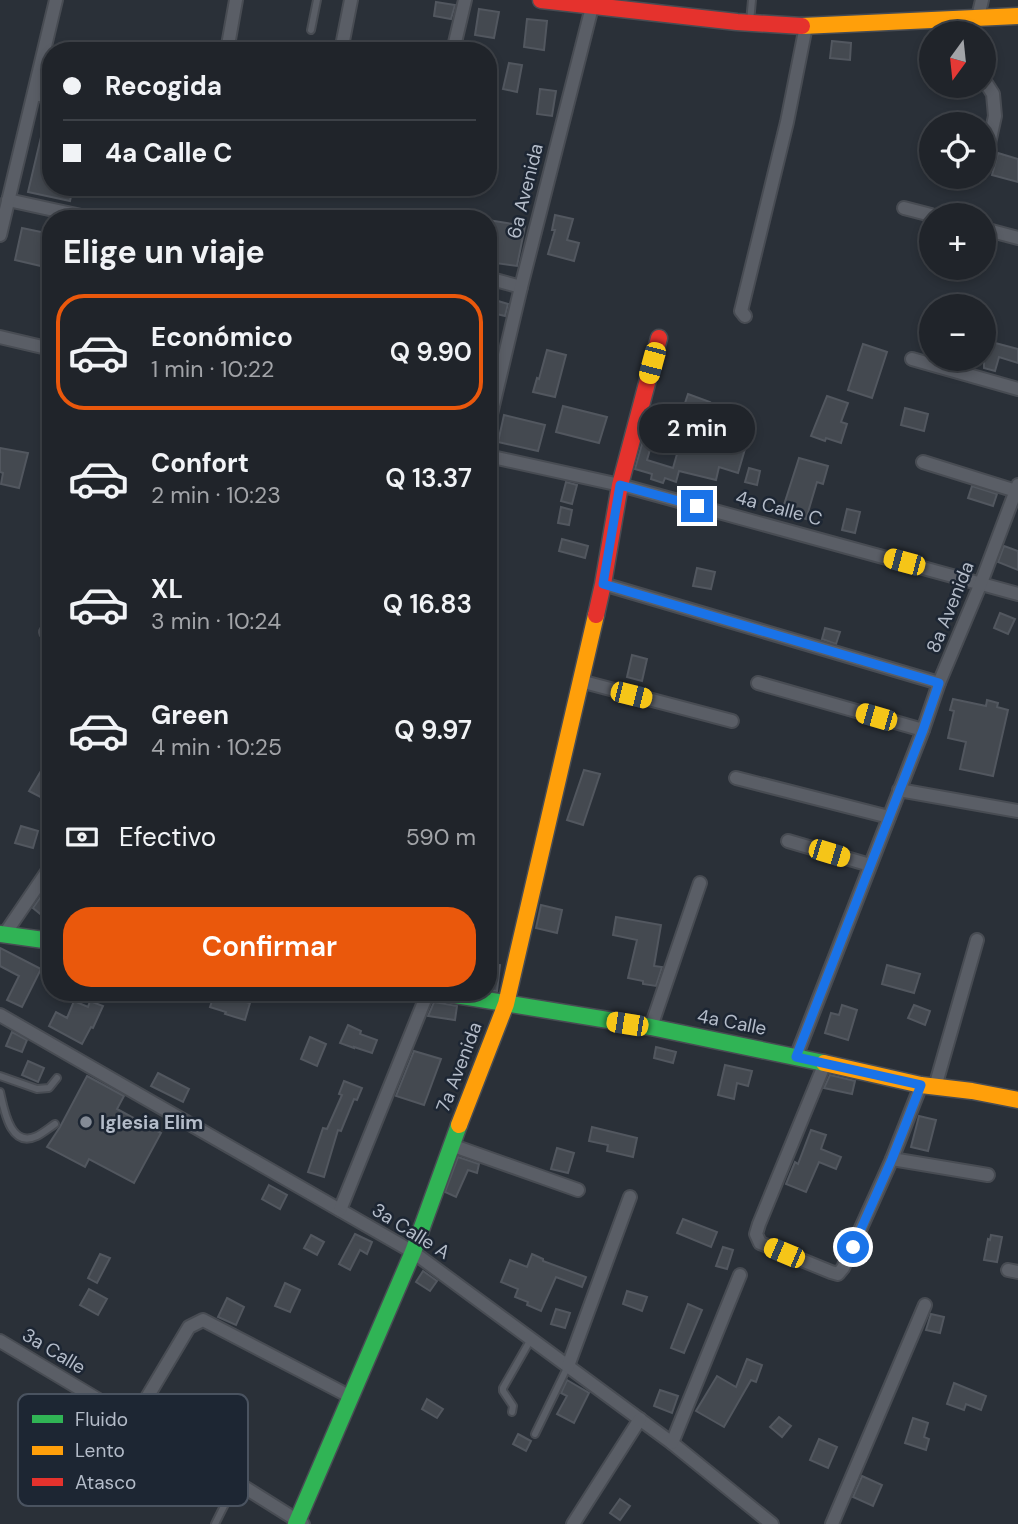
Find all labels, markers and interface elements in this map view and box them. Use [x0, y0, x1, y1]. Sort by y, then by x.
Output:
north arrow [919, 21, 996, 98]
map controls [919, 21, 996, 371]
text: Recogida [105, 69, 222, 103]
button: locate [919, 112, 996, 189]
text: 4a Calle C [105, 136, 233, 170]
street label: 6a Avenida [501, 141, 549, 241]
button: + [919, 203, 996, 280]
text: Elige un viaje [63, 231, 265, 273]
button: − [919, 294, 996, 371]
text: Económico [151, 320, 293, 354]
icon: car [67, 321, 130, 384]
text: Q 9.90 [390, 335, 472, 369]
car [637, 340, 668, 386]
text: 1 min · 10:22 [151, 354, 274, 384]
callout: 2 min [639, 405, 755, 454]
text: 2 min [667, 413, 727, 443]
text: Confort [151, 446, 249, 480]
icon: car [67, 447, 130, 510]
text: Q 13.37 [385, 461, 472, 495]
text: 2 min · 10:23 [151, 480, 281, 510]
street label: 4a Calle C [733, 484, 825, 532]
route end [681, 490, 713, 522]
car [881, 546, 928, 578]
street label: 8a Avenida [920, 558, 980, 656]
text: XL [151, 572, 183, 606]
icon: car [67, 573, 130, 636]
text: Q 16.83 [383, 587, 472, 621]
text: 3 min · 10:24 [151, 606, 281, 636]
car [609, 680, 654, 710]
text: Green [151, 698, 229, 732]
icon: car [67, 699, 130, 762]
car [853, 701, 900, 733]
text: Q 9.97 [394, 713, 472, 747]
text: 4 min · 10:25 [151, 732, 282, 762]
icon: cash [63, 818, 101, 856]
text: Efectivo [119, 820, 216, 854]
text: 590 m [406, 822, 476, 852]
car [806, 837, 853, 869]
button: Confirmar [63, 907, 476, 987]
street label: 4a Calle [695, 1003, 769, 1041]
car [605, 1010, 650, 1038]
street label: 7a Avenida [430, 1018, 488, 1116]
place label: Iglesia Elim [100, 1110, 203, 1135]
marker: Iglesia Elim [78, 1114, 94, 1130]
street label: 3a Calle A [367, 1197, 455, 1265]
route start [837, 1231, 869, 1263]
car [761, 1235, 808, 1271]
street label: 3a Calle [18, 1322, 90, 1380]
legend [18, 1394, 248, 1506]
text: Fluido [75, 1407, 128, 1432]
text: Lento [75, 1438, 125, 1463]
text: Atasco [75, 1470, 136, 1495]

